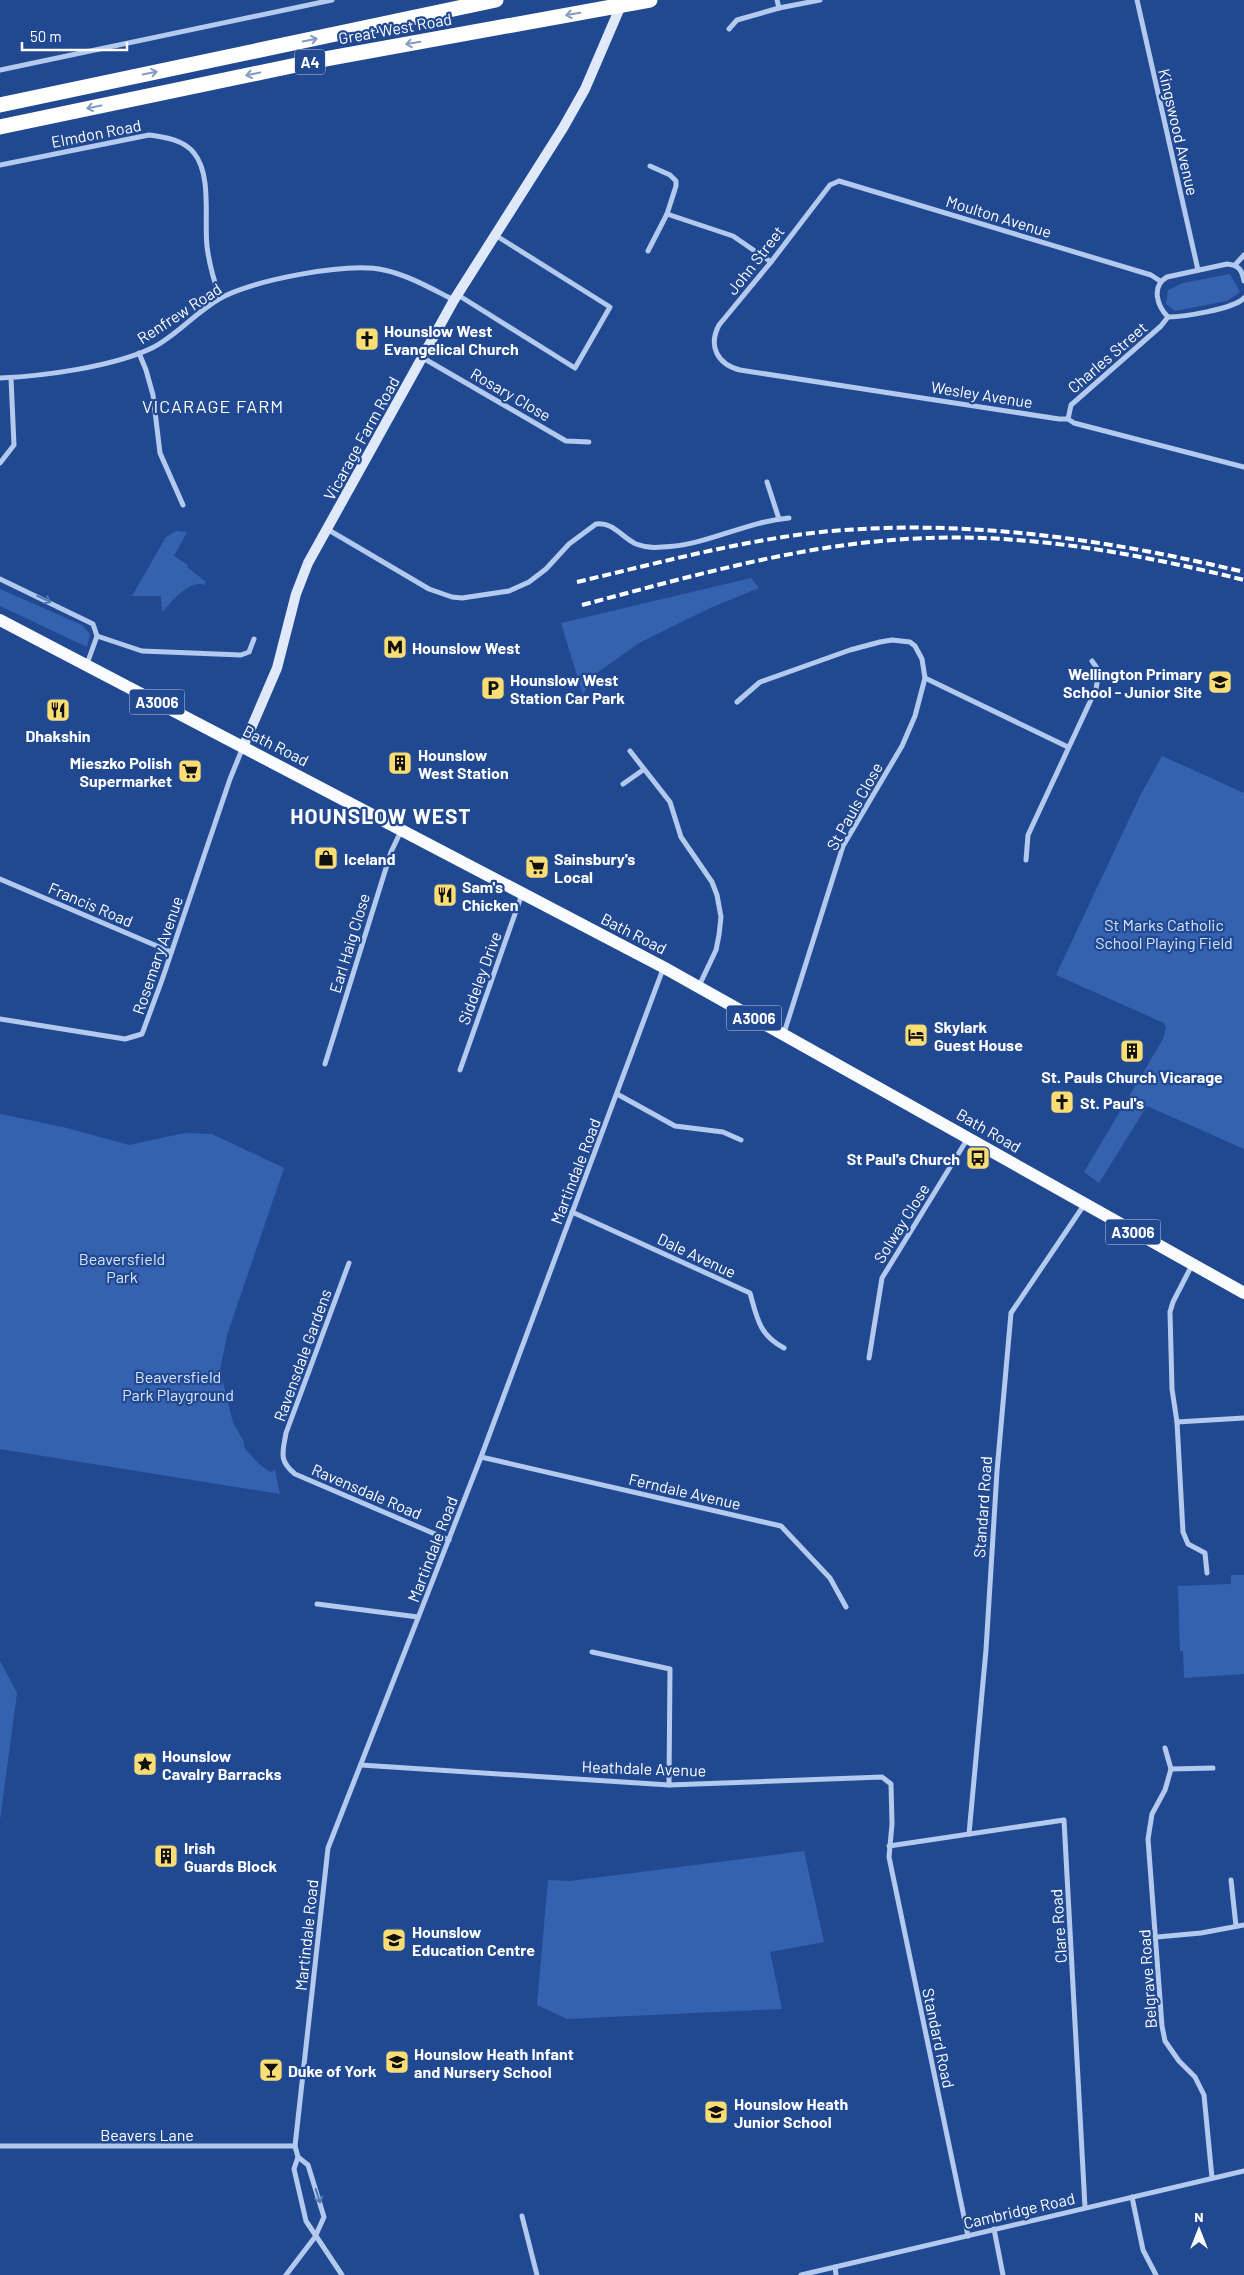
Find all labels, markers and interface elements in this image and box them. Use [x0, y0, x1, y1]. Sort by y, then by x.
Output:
street label: Great West Road [337, 9, 453, 47]
one-way arrow [565, 10, 581, 19]
scale bar [22, 20, 128, 52]
text: 50 m [30, 27, 62, 45]
one-way arrow [301, 35, 317, 44]
one-way arrow [405, 38, 421, 48]
road number: A4 [295, 50, 325, 74]
street label: Kingswood Avenue [1155, 67, 1203, 197]
one-way arrow [142, 68, 158, 78]
one-way arrow [246, 69, 262, 79]
one-way arrow [87, 103, 103, 112]
street label: Elmdon Road [49, 115, 143, 151]
street label: Moulton Avenue [944, 191, 1054, 241]
street label: John Street [722, 222, 788, 298]
street label: Renfrew Road [133, 279, 225, 347]
street label: Charles Street [1063, 317, 1151, 397]
place label: Hounslow West Evangelical Church [384, 321, 519, 358]
church icon: Hounslow West Evangelical Church [354, 326, 380, 352]
street label: Rosary Close [467, 363, 555, 425]
street label: Vicarage Farm Road [319, 373, 403, 503]
street label: Wesley Avenue [930, 377, 1034, 411]
district label: VICARAGE FARM [142, 395, 284, 417]
one-way arrow [36, 595, 51, 605]
metro station icon: Hounslow West [382, 634, 408, 660]
place label: Hounslow West [412, 638, 520, 657]
place label: Wellington Primary School - Junior Site [1063, 664, 1202, 701]
school or university icon: Wellington Primary School - Junior Site [1207, 669, 1233, 695]
place label: Hounslow West Station Car Park [510, 670, 625, 707]
parking icon: Hounslow West Station Car Park [480, 675, 506, 701]
road number: A3006 [130, 690, 184, 714]
restaurant icon: Dhakshin [45, 697, 71, 723]
street label: Bath Road [240, 720, 312, 770]
place label: Dhakshin [25, 726, 91, 745]
place label: Hounslow West Station [418, 745, 509, 782]
building icon: Hounslow West Station [387, 750, 413, 776]
place label: Mieszko Polish Supermarket [70, 753, 172, 790]
supermarket icon: Mieszko Polish Supermarket [177, 758, 203, 784]
street label: St Pauls Close [822, 759, 886, 853]
district label: HOUNSLOW WEST [290, 803, 472, 828]
shop icon: Iceland [313, 845, 339, 871]
place label: Iceland [344, 849, 396, 868]
place label: Sainsbury's Local [554, 849, 635, 886]
supermarket icon: Sainsbury's Local [524, 854, 550, 880]
place label: Sam's Chicken [462, 877, 518, 914]
street label: Francis Road [46, 878, 136, 930]
restaurant icon: Sam's Chicken [432, 882, 458, 908]
street label: Earl Haig Close [325, 891, 373, 995]
street label: Rosemary Avenue [128, 893, 186, 1017]
street label: Bath Road [598, 908, 670, 958]
park label: St Marks Catholic School Playing Field [1095, 915, 1233, 952]
street label: Siddeley Drive [453, 929, 505, 1027]
road number: A3006 [726, 1006, 782, 1030]
place label: Skylark Guest House [934, 1017, 1023, 1054]
hotel icon: Skylark Guest House [903, 1022, 929, 1048]
building icon: St. Pauls Church Vicarage [1119, 1038, 1145, 1064]
place label: St. Pauls Church Vicarage [1041, 1067, 1223, 1086]
church icon: St. Paul's [1049, 1089, 1075, 1115]
place label: St. Paul's [1080, 1093, 1144, 1112]
street label: Bath Road [953, 1104, 1025, 1156]
street label: Martindale Road [546, 1115, 604, 1227]
bus stop icon: St Paul's Church [965, 1145, 991, 1171]
place label: St Paul's Church [847, 1149, 960, 1168]
street label: Solway Close [869, 1180, 933, 1266]
road number: A3006 [1106, 1220, 1160, 1244]
street label: Dale Avenue [655, 1229, 739, 1281]
park label: Beaversfield Park [79, 1249, 165, 1286]
street label: Ravensdale Gardens [269, 1286, 335, 1424]
park label: Beaversfield Park Playground [122, 1367, 234, 1404]
street label: Standard Road [969, 1456, 995, 1558]
street label: Ravensdale Road [309, 1459, 425, 1523]
street label: Ferndale Avenue [627, 1469, 743, 1513]
street label: Martindale Road [403, 1493, 461, 1605]
place label: Hounslow Cavalry Barracks [162, 1746, 282, 1783]
place icon: Hounslow Cavalry Barracks [132, 1751, 158, 1777]
street label: Heathdale Avenue [581, 1756, 707, 1780]
place label: Irish Guards Block [184, 1838, 277, 1875]
building icon: Irish Guards Block [153, 1843, 179, 1869]
street label: Martindale Road [291, 1878, 321, 1992]
street label: Clare Road [1046, 1888, 1070, 1964]
place label: Hounslow Education Centre [412, 1922, 535, 1959]
school or university icon: Hounslow Education Centre [381, 1927, 407, 1953]
street label: Belgrave Road [1134, 1929, 1160, 2029]
street label: Standard Road [919, 1986, 959, 2090]
place label: Hounslow Heath Infant and Nursery School [414, 2044, 574, 2081]
school or university icon: Hounslow Heath Infant and Nursery School [384, 2049, 410, 2075]
bar icon: Duke of York [258, 2057, 284, 2083]
place label: Duke of York [288, 2061, 377, 2080]
place label: Hounslow Heath Junior School [734, 2094, 848, 2131]
school or university icon: Hounslow Heath Junior School [703, 2099, 729, 2125]
street label: Beavers Lane [100, 2125, 194, 2144]
one-way arrow [313, 2187, 323, 2203]
street label: Cambridge Road [961, 2188, 1077, 2232]
north arrow [1174, 2205, 1224, 2255]
text: N [1194, 2208, 1204, 2225]

